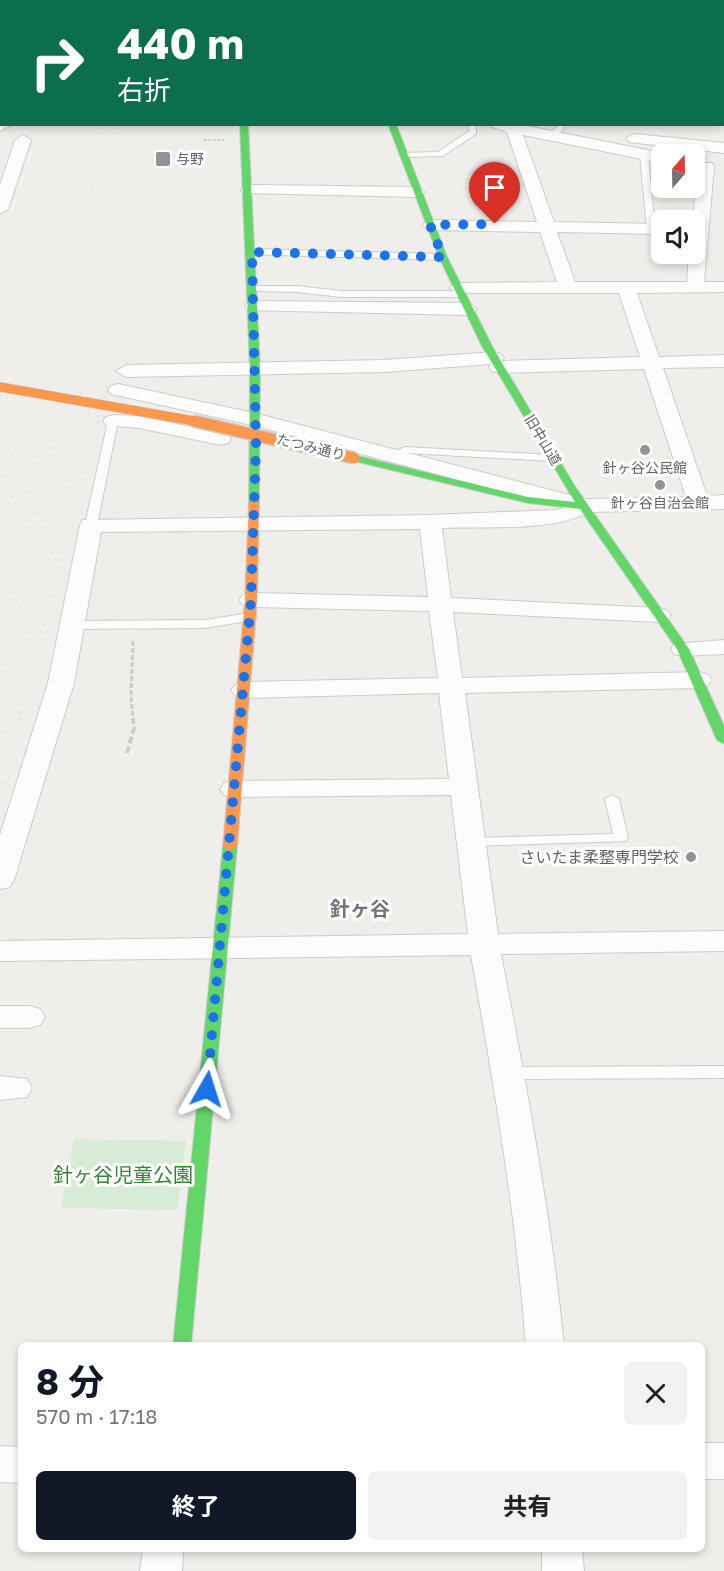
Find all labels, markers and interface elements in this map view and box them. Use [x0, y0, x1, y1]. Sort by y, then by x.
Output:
text: 440 m [117, 18, 244, 68]
icon: right [18, 24, 96, 102]
text: 右折 [117, 74, 171, 106]
north arrow [651, 144, 705, 198]
map controls [651, 144, 705, 264]
marker: 与野 [154, 150, 172, 168]
place label: 与野 [176, 150, 204, 167]
pin [469, 162, 520, 224]
icon: arrive [478, 171, 511, 204]
button: sound [651, 210, 705, 264]
street label: 旧中山道 [522, 411, 565, 468]
street label: たつみ通り [275, 430, 347, 463]
marker: 針ヶ谷公民館 [638, 443, 652, 457]
place label: 針ヶ谷公民館 [603, 459, 687, 476]
marker: 針ヶ谷自治会館 [653, 478, 667, 492]
place label: 針ヶ谷自治会館 [611, 494, 709, 511]
place label: さいたま柔整専門学校 [519, 847, 679, 867]
marker: さいたま柔整専門学校 [684, 850, 698, 864]
district label: 針ヶ谷 [330, 896, 390, 920]
position arrow [175, 1057, 239, 1121]
park label: 針ヶ谷児童公園 [53, 1162, 193, 1186]
text: 8 分 [36, 1360, 104, 1403]
button: close [624, 1362, 687, 1425]
text: 570 m · 17:18 [36, 1404, 158, 1428]
button: 終了 [36, 1471, 356, 1540]
button: 共有 [368, 1471, 687, 1540]

